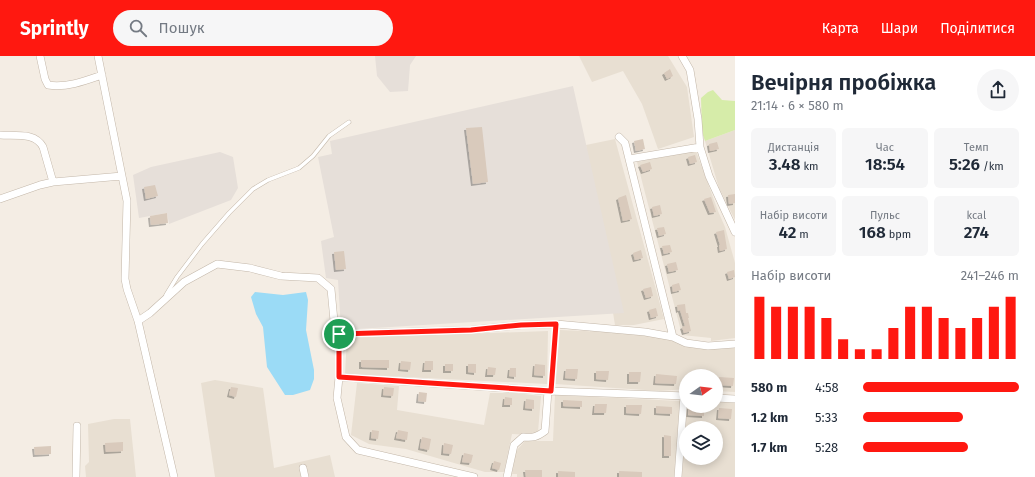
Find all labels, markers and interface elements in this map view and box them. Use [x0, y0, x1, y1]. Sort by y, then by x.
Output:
search box [113, 10, 393, 46]
text: Sprintly [20, 17, 89, 40]
icon: search [127, 17, 149, 39]
text: Пошук [159, 19, 205, 37]
text: Карта [822, 20, 859, 37]
text: Шари [881, 20, 918, 37]
text: Поділитися [940, 20, 1015, 37]
text: Вечірня пробіжка [751, 69, 936, 96]
button: share [977, 69, 1019, 111]
text: 21:14 · 6 × 580 m [751, 98, 844, 113]
text: Дистанція [768, 141, 819, 154]
text: Час [876, 141, 894, 154]
text: Темп [964, 141, 989, 154]
text: 3.48 [769, 154, 800, 175]
text: 18:54 [865, 154, 905, 175]
text: 5:26 [949, 154, 980, 175]
text: km [800, 160, 818, 173]
text: /km [980, 160, 1004, 173]
text: Набір висоти [760, 209, 828, 222]
text: Пульс [870, 209, 900, 222]
text: kcal [966, 209, 986, 222]
text: 42 [779, 222, 796, 243]
text: 168 [859, 222, 886, 243]
text: 274 [964, 222, 989, 243]
text: m [796, 228, 809, 241]
text: bpm [886, 228, 911, 241]
text: Набір висоти [751, 268, 831, 283]
text: 241–246 m [961, 268, 1019, 283]
pin [322, 317, 356, 351]
icon: arrive [328, 323, 350, 345]
north arrow [679, 369, 723, 413]
map controls [679, 369, 723, 465]
text: 580 m [751, 380, 787, 395]
text: 4:58 [815, 380, 839, 395]
text: 1.2 km [751, 410, 788, 425]
text: 5:33 [815, 410, 838, 425]
button: layers [679, 421, 723, 465]
text: 1.7 km [751, 440, 787, 455]
text: 5:28 [815, 440, 838, 455]

